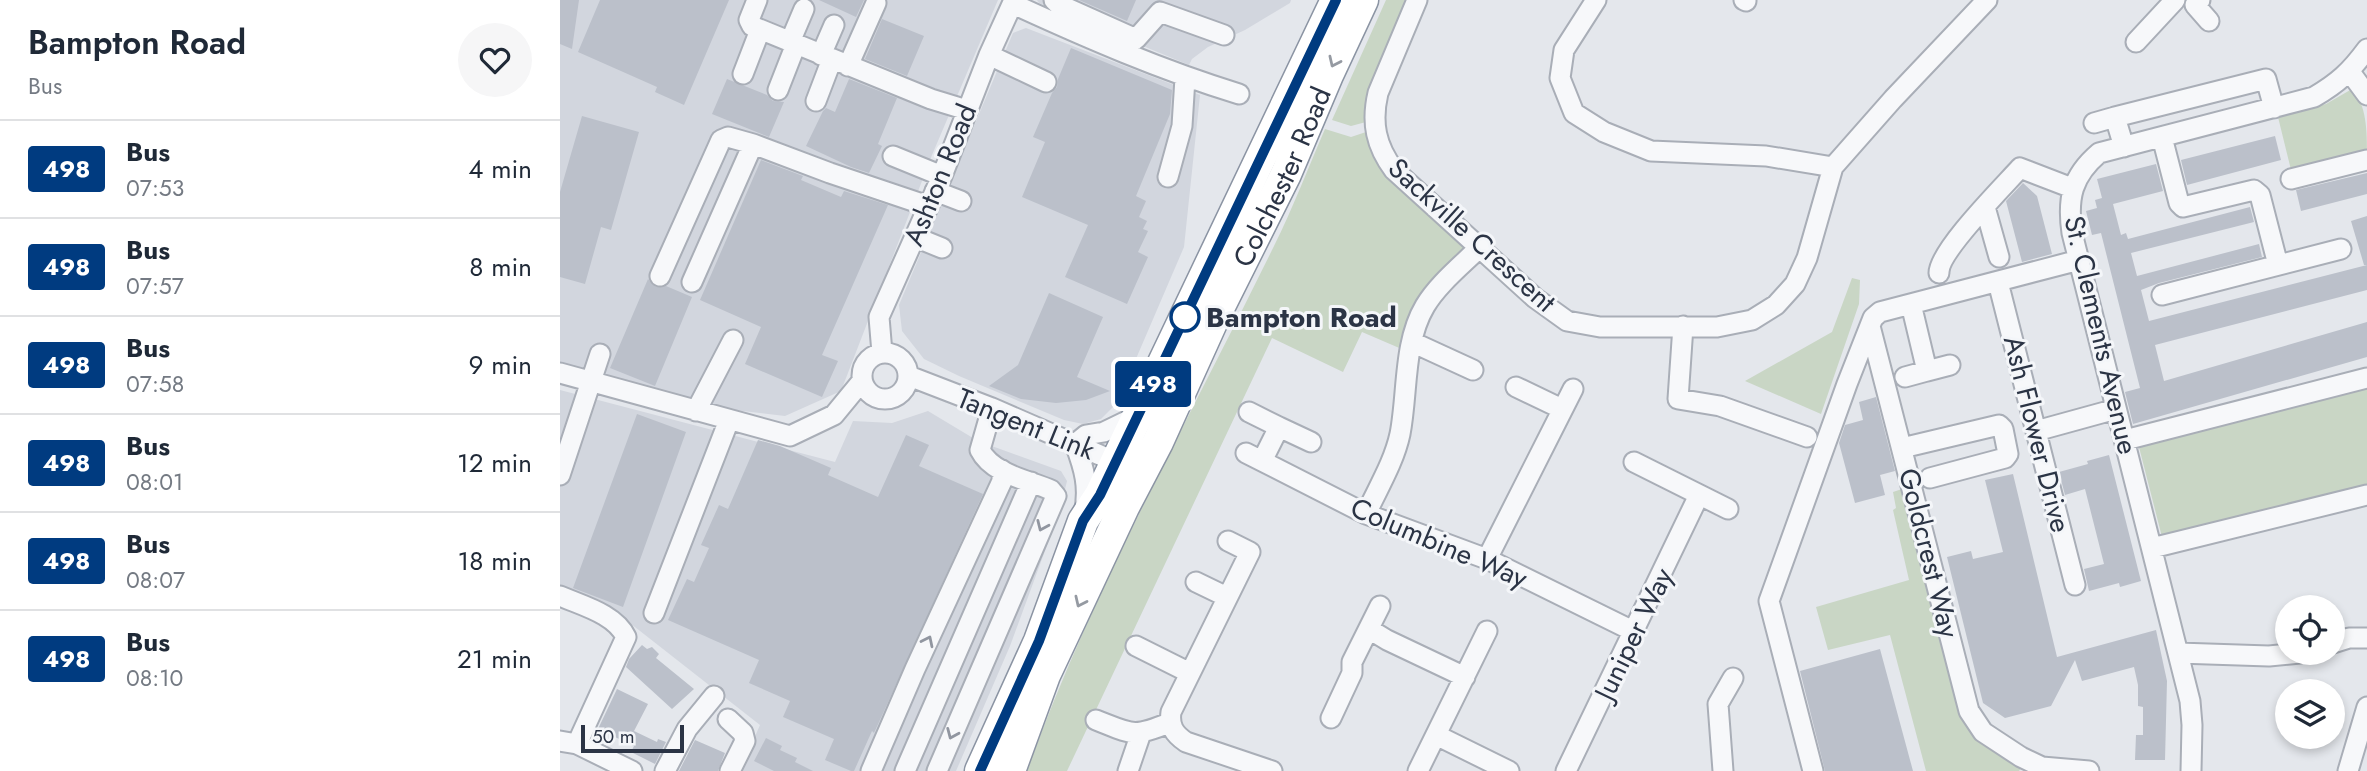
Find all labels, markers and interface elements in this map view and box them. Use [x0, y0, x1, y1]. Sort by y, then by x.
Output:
text: Bampton Road [28, 19, 246, 66]
button: heart [458, 23, 532, 97]
one-way arrow [1328, 55, 1342, 67]
text: Bus [28, 69, 62, 103]
street label: Colchester Road [1222, 80, 1341, 274]
street label: Ashton Road [893, 98, 987, 252]
text: Bus [126, 133, 170, 171]
street label: Sackville Crescent [1379, 148, 1565, 322]
text: 4 min [468, 150, 532, 188]
text: 498 [43, 151, 90, 186]
text: 07:53 [126, 171, 184, 205]
street label: St. Clements Avenue [2054, 212, 2148, 458]
text: Bus [126, 231, 170, 269]
text: 8 min [469, 248, 532, 286]
text: 498 [43, 249, 90, 284]
text: 07:57 [126, 269, 184, 303]
place label: Bampton Road [1206, 297, 1397, 338]
marker: Bampton Road [1170, 302, 1200, 332]
text: Bus [126, 329, 170, 367]
street label: Ash Flower Drive [1993, 331, 2081, 537]
text: 9 min [469, 346, 532, 384]
text: 498 [43, 347, 90, 382]
line badge: 498 [1113, 361, 1193, 407]
text: 498 [1129, 366, 1177, 401]
text: 07:58 [126, 367, 184, 401]
street label: Tangent Link [951, 378, 1102, 471]
text: Bus [126, 427, 170, 465]
text: 12 min [457, 444, 532, 482]
text: 498 [43, 445, 90, 480]
street label: Goldcrest Way [1888, 464, 1970, 643]
text: 08:01 [126, 465, 183, 499]
street label: Columbine Way [1344, 487, 1535, 599]
one-way arrow [1036, 518, 1050, 531]
text: Bus [126, 525, 170, 563]
text: 18 min [458, 542, 532, 580]
text: 498 [43, 543, 90, 578]
street label: Juniper Way [1583, 560, 1684, 711]
text: 08:07 [126, 563, 185, 597]
one-way arrow [1074, 595, 1088, 607]
map controls [2275, 595, 2345, 749]
button: locate [2275, 595, 2345, 665]
text: Bus [126, 623, 170, 661]
one-way arrow [920, 636, 934, 648]
text: 21 min [457, 640, 532, 678]
text: 498 [43, 641, 90, 676]
text: 08:10 [126, 661, 183, 695]
button: layers [2275, 679, 2345, 749]
scale bar [581, 722, 684, 754]
text: 50 m [592, 723, 635, 750]
one-way arrow [946, 727, 960, 740]

